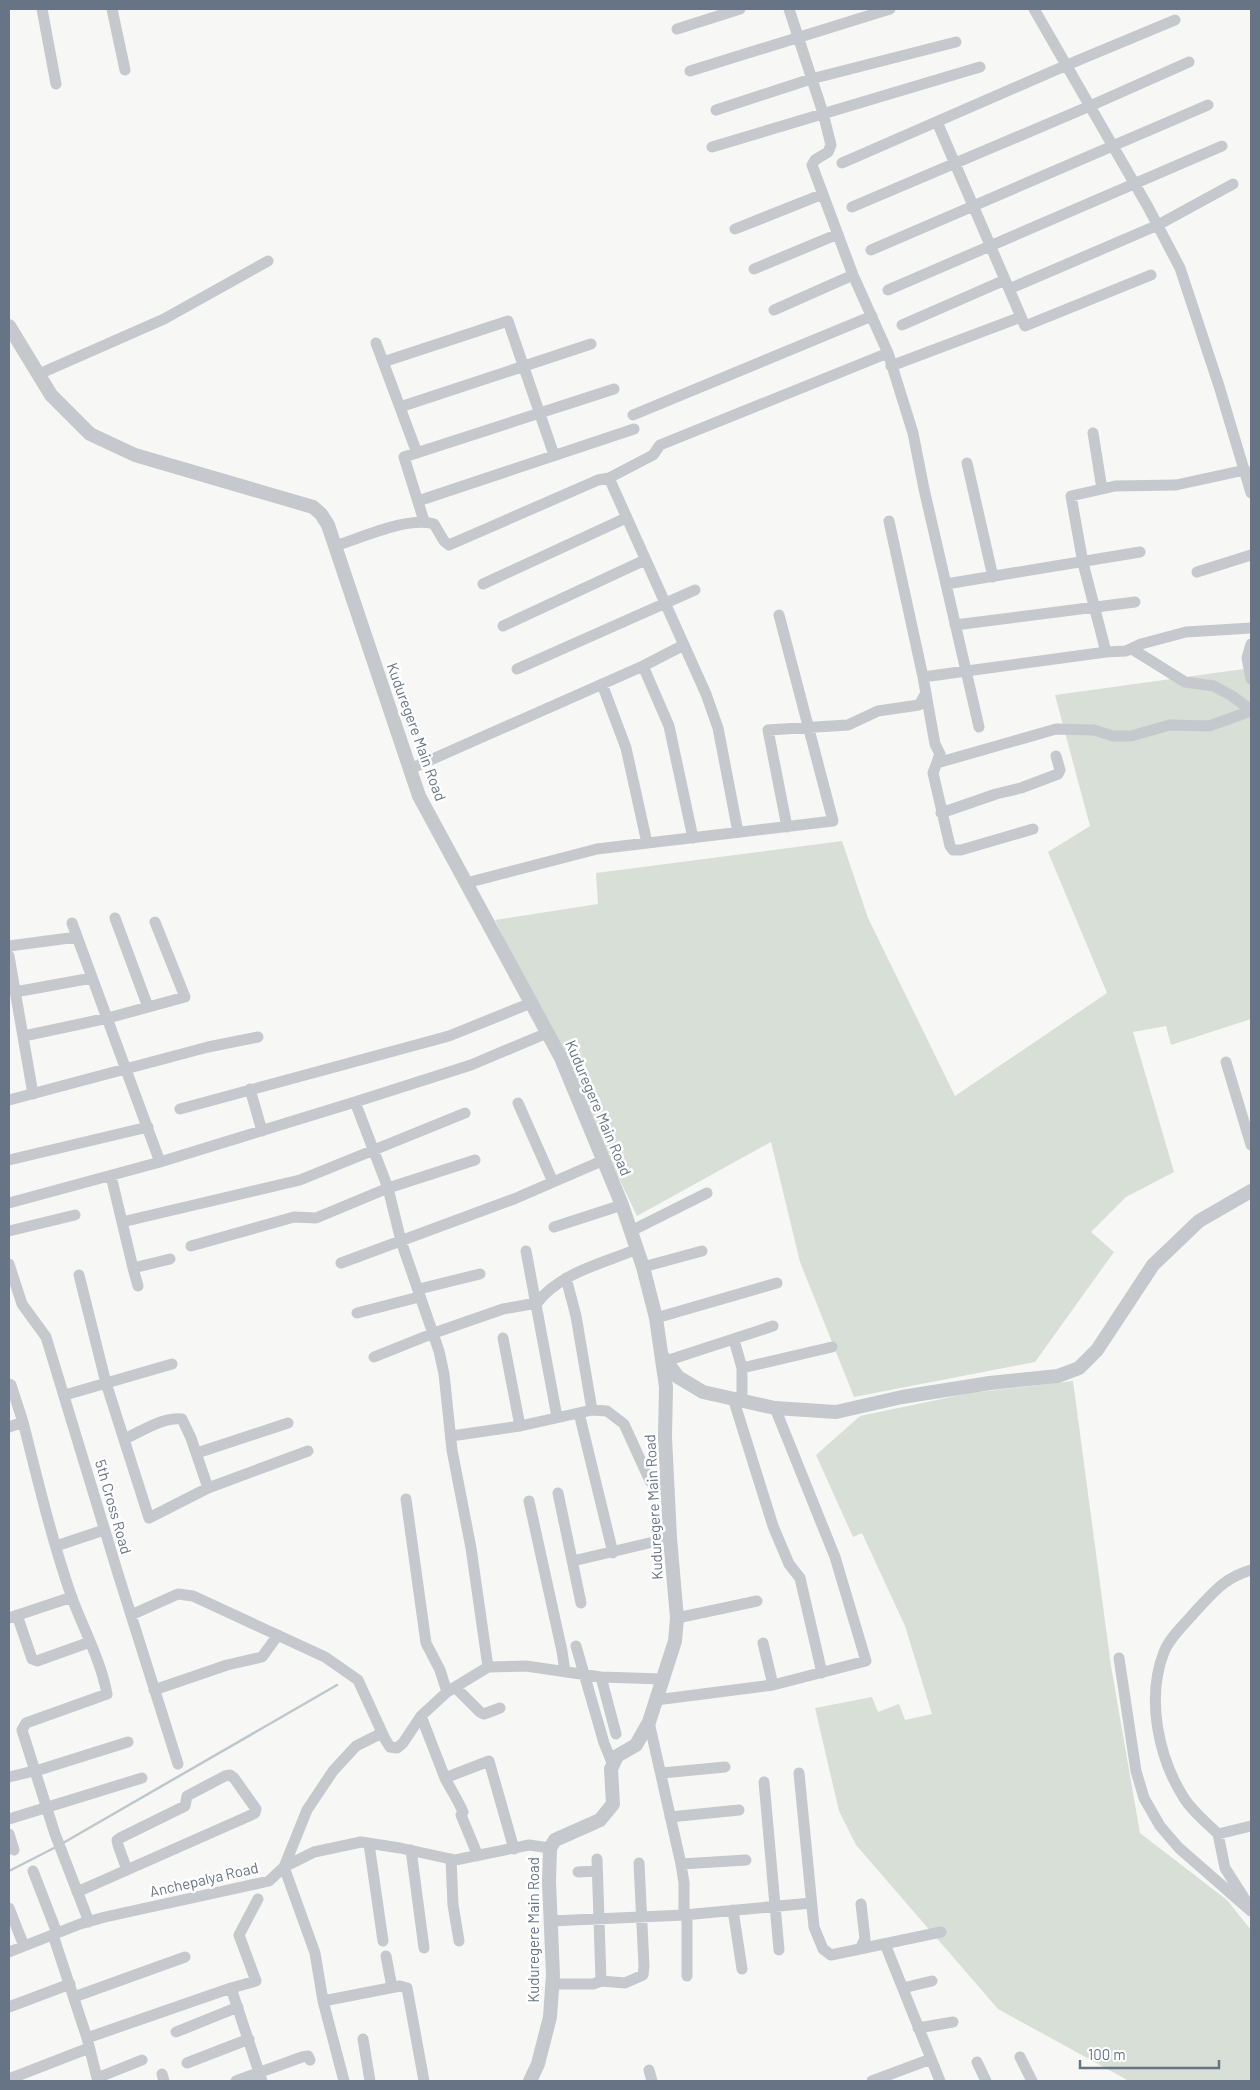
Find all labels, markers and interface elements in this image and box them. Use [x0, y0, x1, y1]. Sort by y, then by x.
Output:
street label: Kuduregere Main Road [384, 660, 450, 803]
street label: Kuduregere Main Road [562, 1037, 636, 1178]
street label: Kuduregere Main Road [640, 1434, 666, 1580]
street label: 5th Cross Road [92, 1457, 136, 1556]
street label: Kuduregere Main Road [524, 1857, 542, 2003]
street label: Anchepalya Road [148, 1858, 260, 1900]
scale bar [1080, 2038, 1219, 2070]
text: 100 m [1088, 2045, 1126, 2063]

